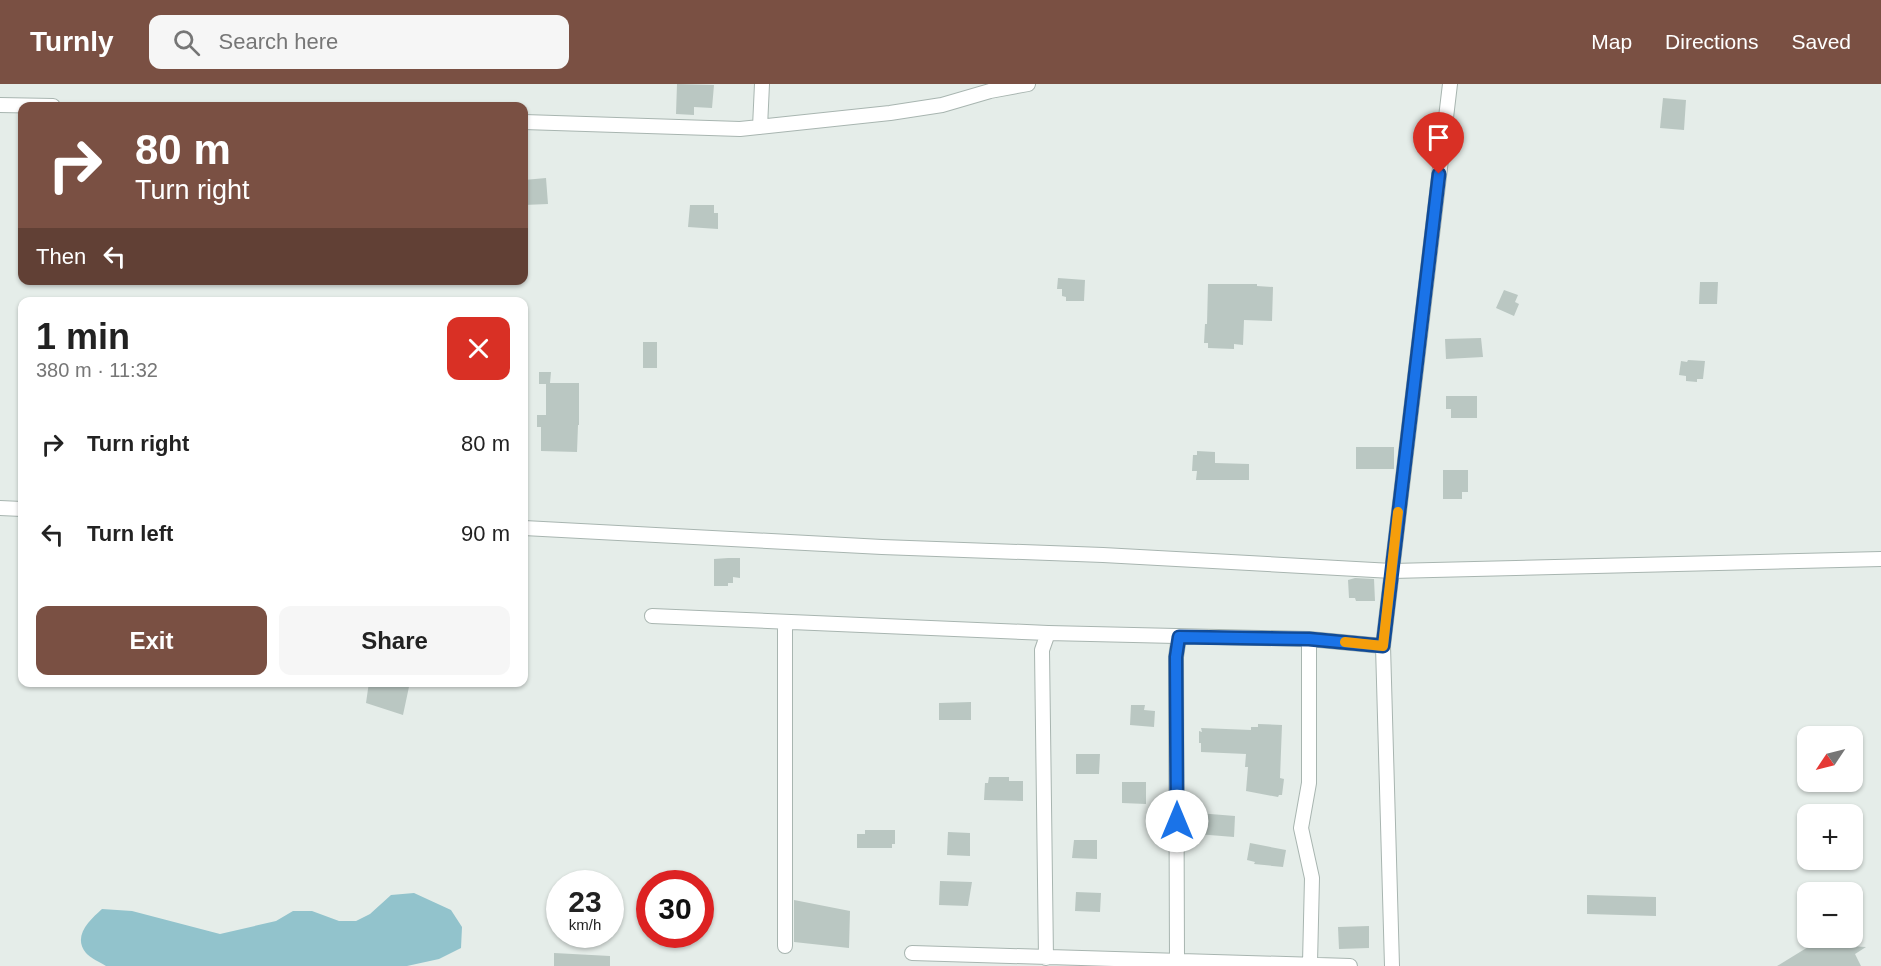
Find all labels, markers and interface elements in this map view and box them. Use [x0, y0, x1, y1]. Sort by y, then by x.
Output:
search box [149, 15, 569, 69]
text: Turnly [30, 26, 113, 57]
icon: search [170, 26, 203, 59]
text: Search here [218, 29, 338, 54]
text: Map [1591, 30, 1632, 53]
text: Directions [1665, 30, 1758, 53]
text: Saved [1791, 30, 1851, 53]
pin [1413, 112, 1464, 174]
icon: arrive [1422, 121, 1455, 154]
icon: right [36, 126, 114, 204]
text: 80 m [135, 126, 231, 173]
text: Turn right [135, 175, 250, 205]
icon: left [98, 240, 131, 273]
text: Then [36, 244, 86, 269]
text: 1 min [36, 316, 130, 357]
button: close [447, 317, 510, 380]
text: 380 m · 11:32 [36, 359, 158, 381]
icon: right [36, 428, 69, 461]
text: Turn right [87, 431, 189, 456]
text: 80 m [461, 431, 510, 456]
icon: left [36, 518, 69, 551]
text: Turn left [87, 521, 173, 546]
text: 90 m [461, 521, 510, 546]
button: Exit [36, 606, 267, 675]
button: Share [279, 606, 510, 675]
north arrow [1797, 726, 1863, 792]
map controls [1797, 726, 1863, 948]
position arrow [1145, 789, 1209, 853]
button: + [1797, 804, 1863, 870]
speed limit sign: 30 [636, 870, 714, 948]
button: − [1797, 882, 1863, 948]
text: 23 [568, 885, 602, 918]
text: km/h [569, 916, 601, 933]

